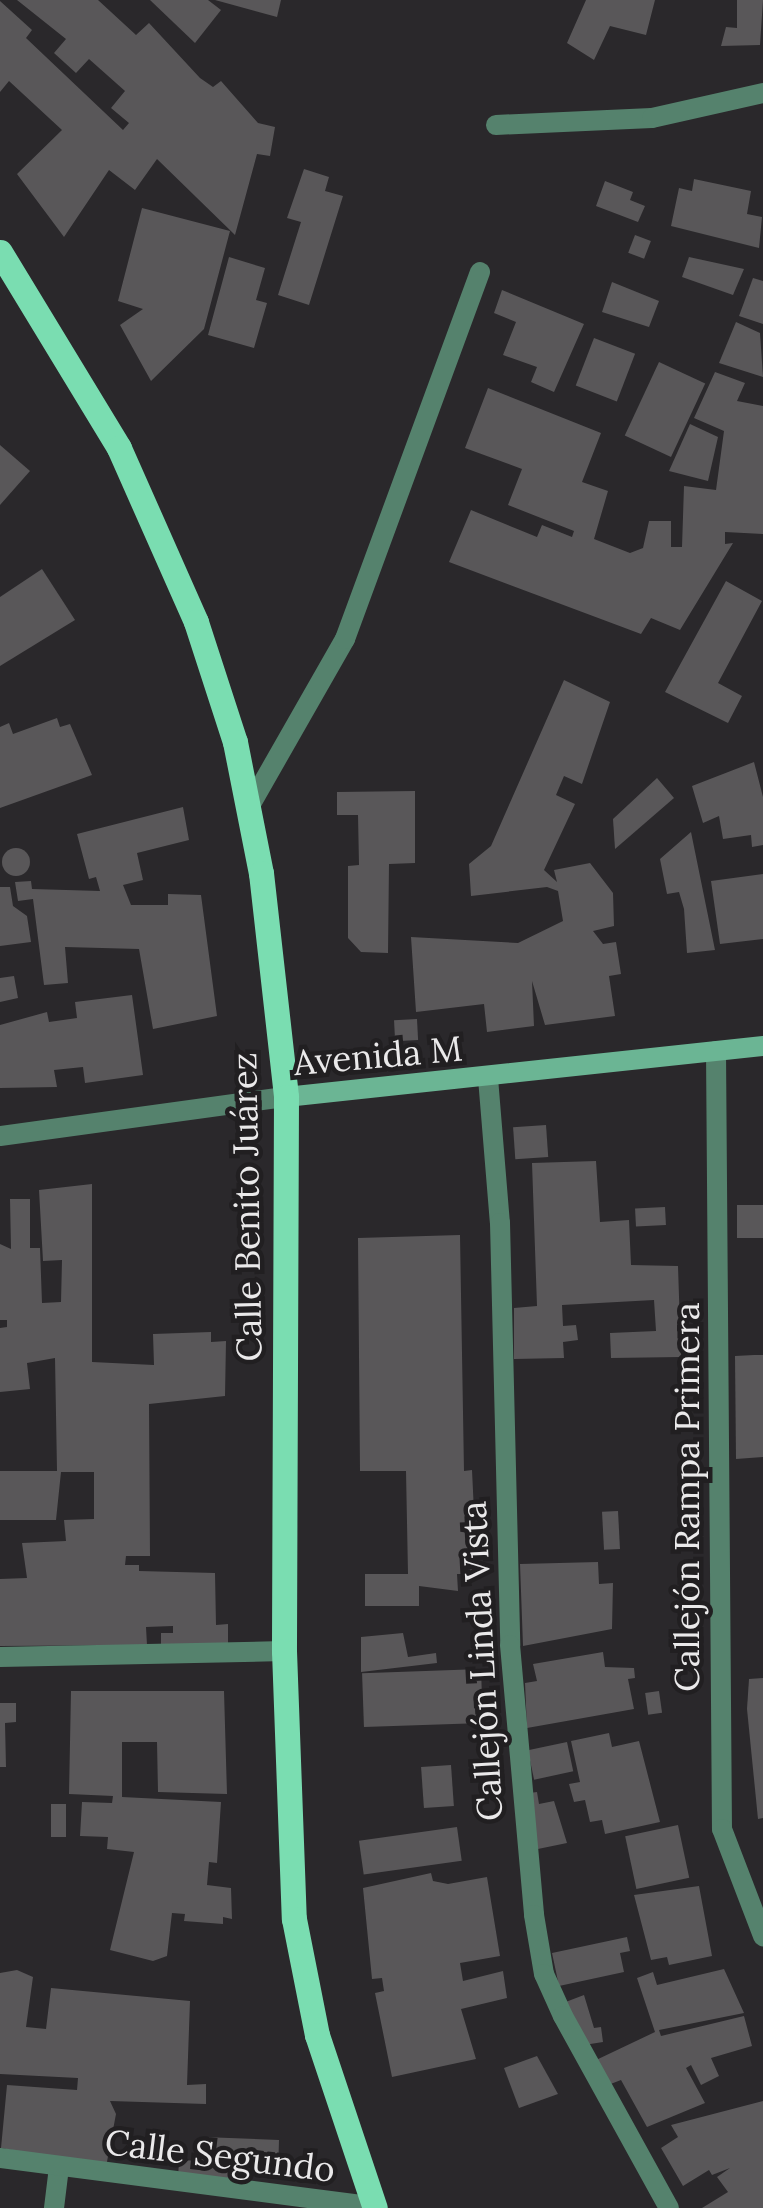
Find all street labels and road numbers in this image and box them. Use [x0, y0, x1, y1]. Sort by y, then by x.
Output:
street label: Avenida M [292, 1028, 464, 1084]
street label: Calle Benito Juárez [223, 1052, 271, 1362]
street label: Callejón Rampa Primera [666, 1302, 708, 1692]
street label: Callejón Linda Vista [453, 1500, 511, 1822]
street label: Calle Segundo [103, 2121, 337, 2191]

